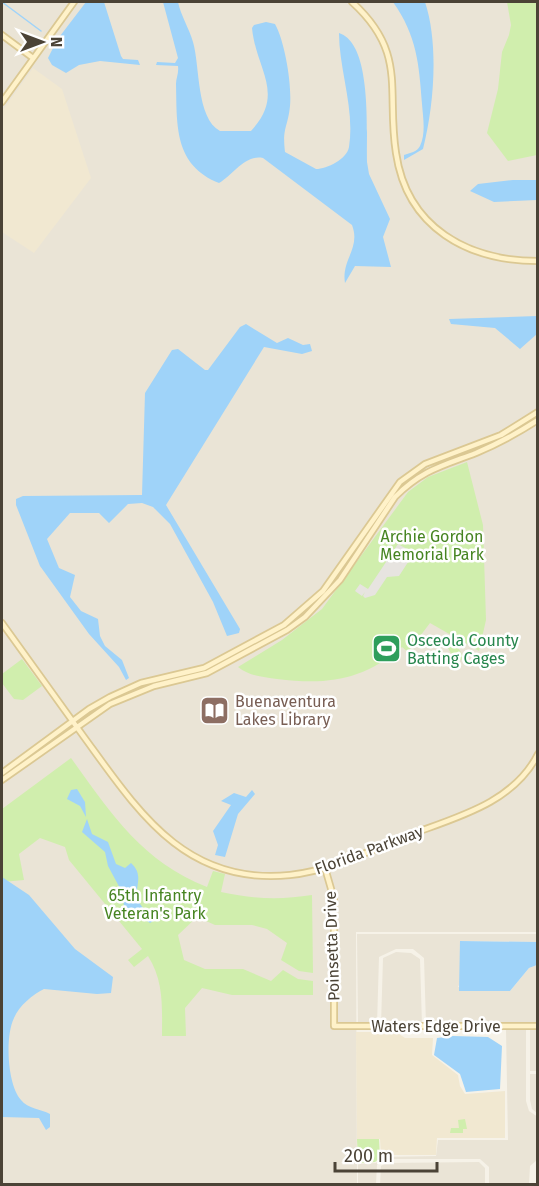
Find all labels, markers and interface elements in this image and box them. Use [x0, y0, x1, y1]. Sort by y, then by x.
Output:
north arrow [12, 12, 72, 72]
text: N [47, 37, 66, 47]
park label: Archie Gordon Memorial Park [380, 527, 485, 564]
place label: Osceola County Batting Cages [407, 631, 519, 668]
sports icon: Osceola County Batting Cages [370, 633, 402, 665]
place label: Buenaventura Lakes Library [235, 692, 336, 729]
library icon: Buenaventura Lakes Library [198, 694, 230, 726]
street label: Florida Parkway [312, 822, 426, 878]
park label: 65th Infantry Veteran's Park [104, 886, 207, 923]
street label: Poinsetta Drive [321, 891, 343, 1001]
street label: Waters Edge Drive [371, 1017, 501, 1036]
scale bar [335, 1135, 437, 1173]
text: 200 m [344, 1145, 393, 1167]

